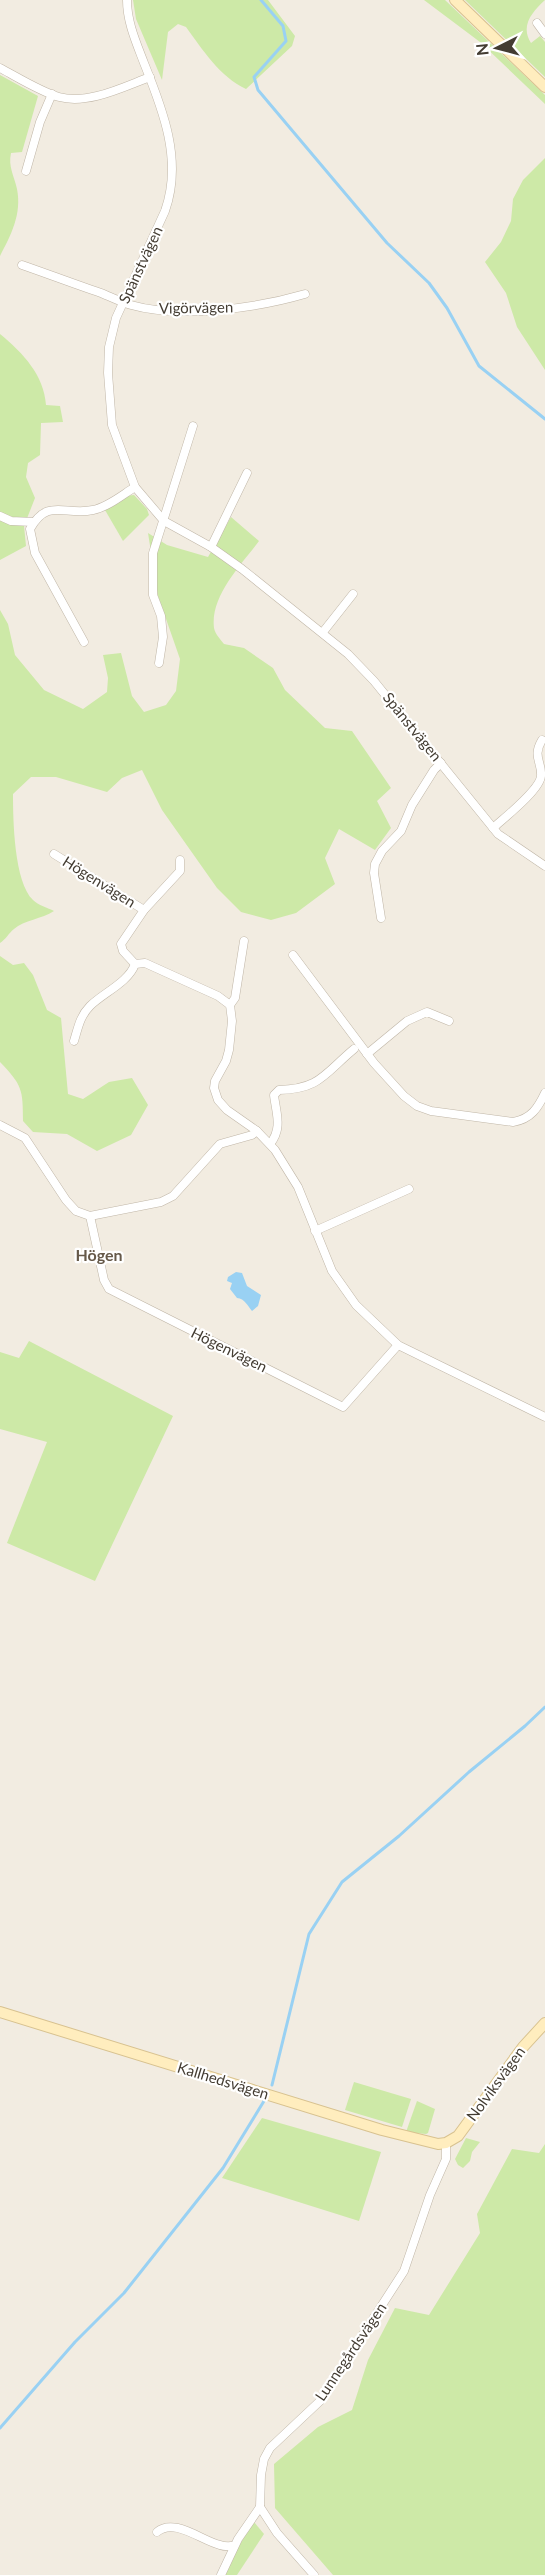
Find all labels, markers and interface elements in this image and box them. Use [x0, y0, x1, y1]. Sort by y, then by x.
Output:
north arrow [467, 18, 527, 78]
text: N [471, 42, 492, 57]
street label: Spänstvägen [114, 223, 166, 306]
street label: Vigörvägen [159, 297, 233, 317]
street label: Spänstvägen [380, 688, 446, 764]
street label: Högenvägen [60, 852, 139, 911]
district label: Högen [75, 1245, 123, 1264]
street label: Högenvägen [188, 1323, 270, 1375]
street label: Nolviksvägen [462, 2043, 528, 2124]
street label: Kallhedsvägen [175, 2058, 271, 2102]
street label: Lunnegårdsvägen [311, 2299, 390, 2404]

